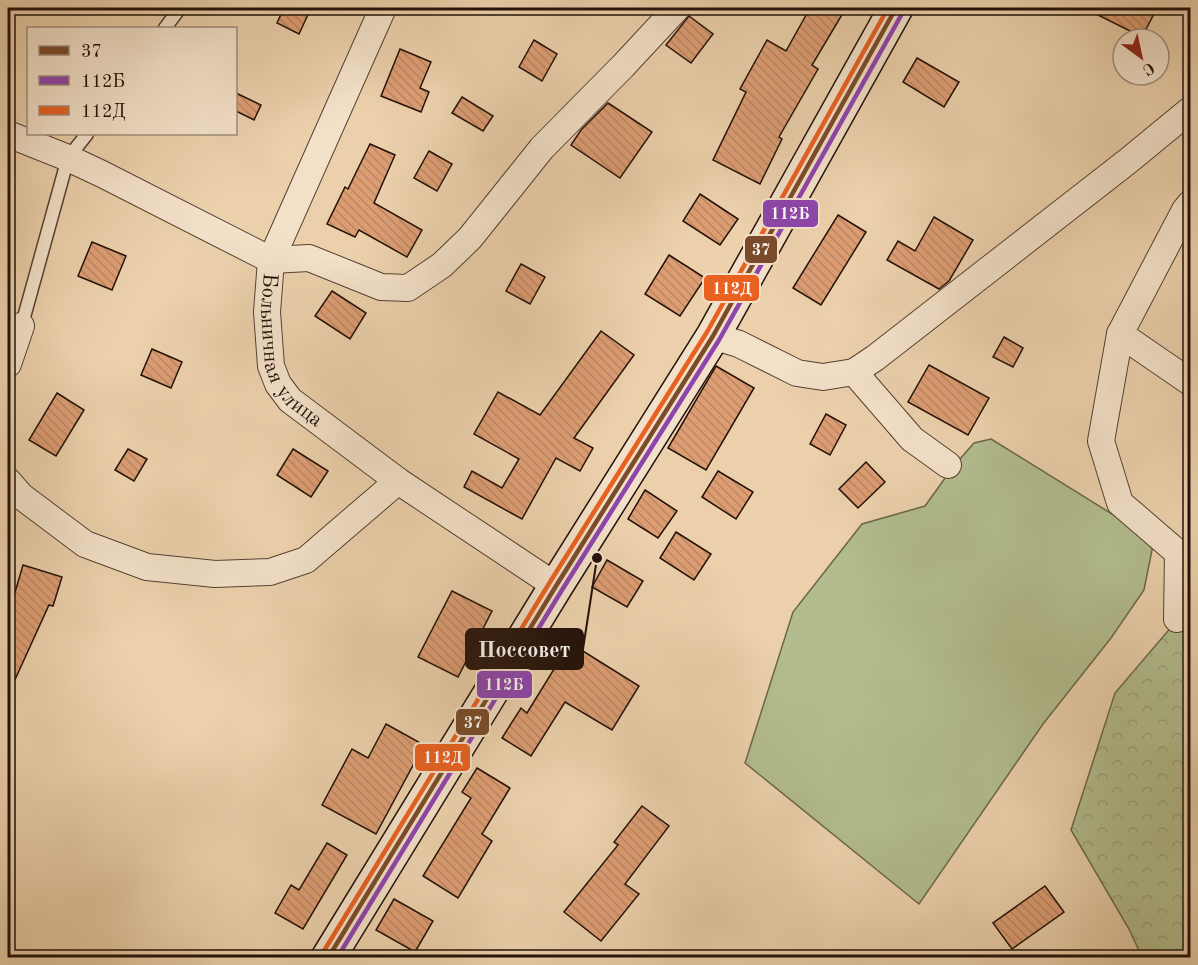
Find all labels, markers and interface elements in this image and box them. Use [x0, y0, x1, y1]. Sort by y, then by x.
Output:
legend [27, 27, 237, 135]
north arrow [1111, 27, 1171, 87]
text: 37 [81, 43, 102, 61]
text: С [1139, 58, 1157, 77]
text: 112Б [81, 73, 125, 91]
text: 112Д [81, 103, 126, 121]
line badge: 112Б [762, 199, 819, 228]
text: 112Б [770, 207, 810, 223]
line badge: 37 [744, 235, 778, 264]
text: 37 [752, 243, 770, 259]
street label: Больничная улица [256, 272, 327, 431]
line badge: 112Д [703, 274, 760, 302]
text: 112Д [712, 282, 752, 298]
callout: Поссовет [466, 629, 583, 669]
text: Поссовет [478, 640, 570, 662]
line badge: 112Б [476, 670, 533, 699]
text: 112Б [484, 678, 524, 694]
line badge: 37 [455, 708, 490, 736]
text: 37 [464, 716, 482, 732]
line badge: 112Д [414, 743, 471, 772]
text: 112Д [423, 751, 463, 767]

